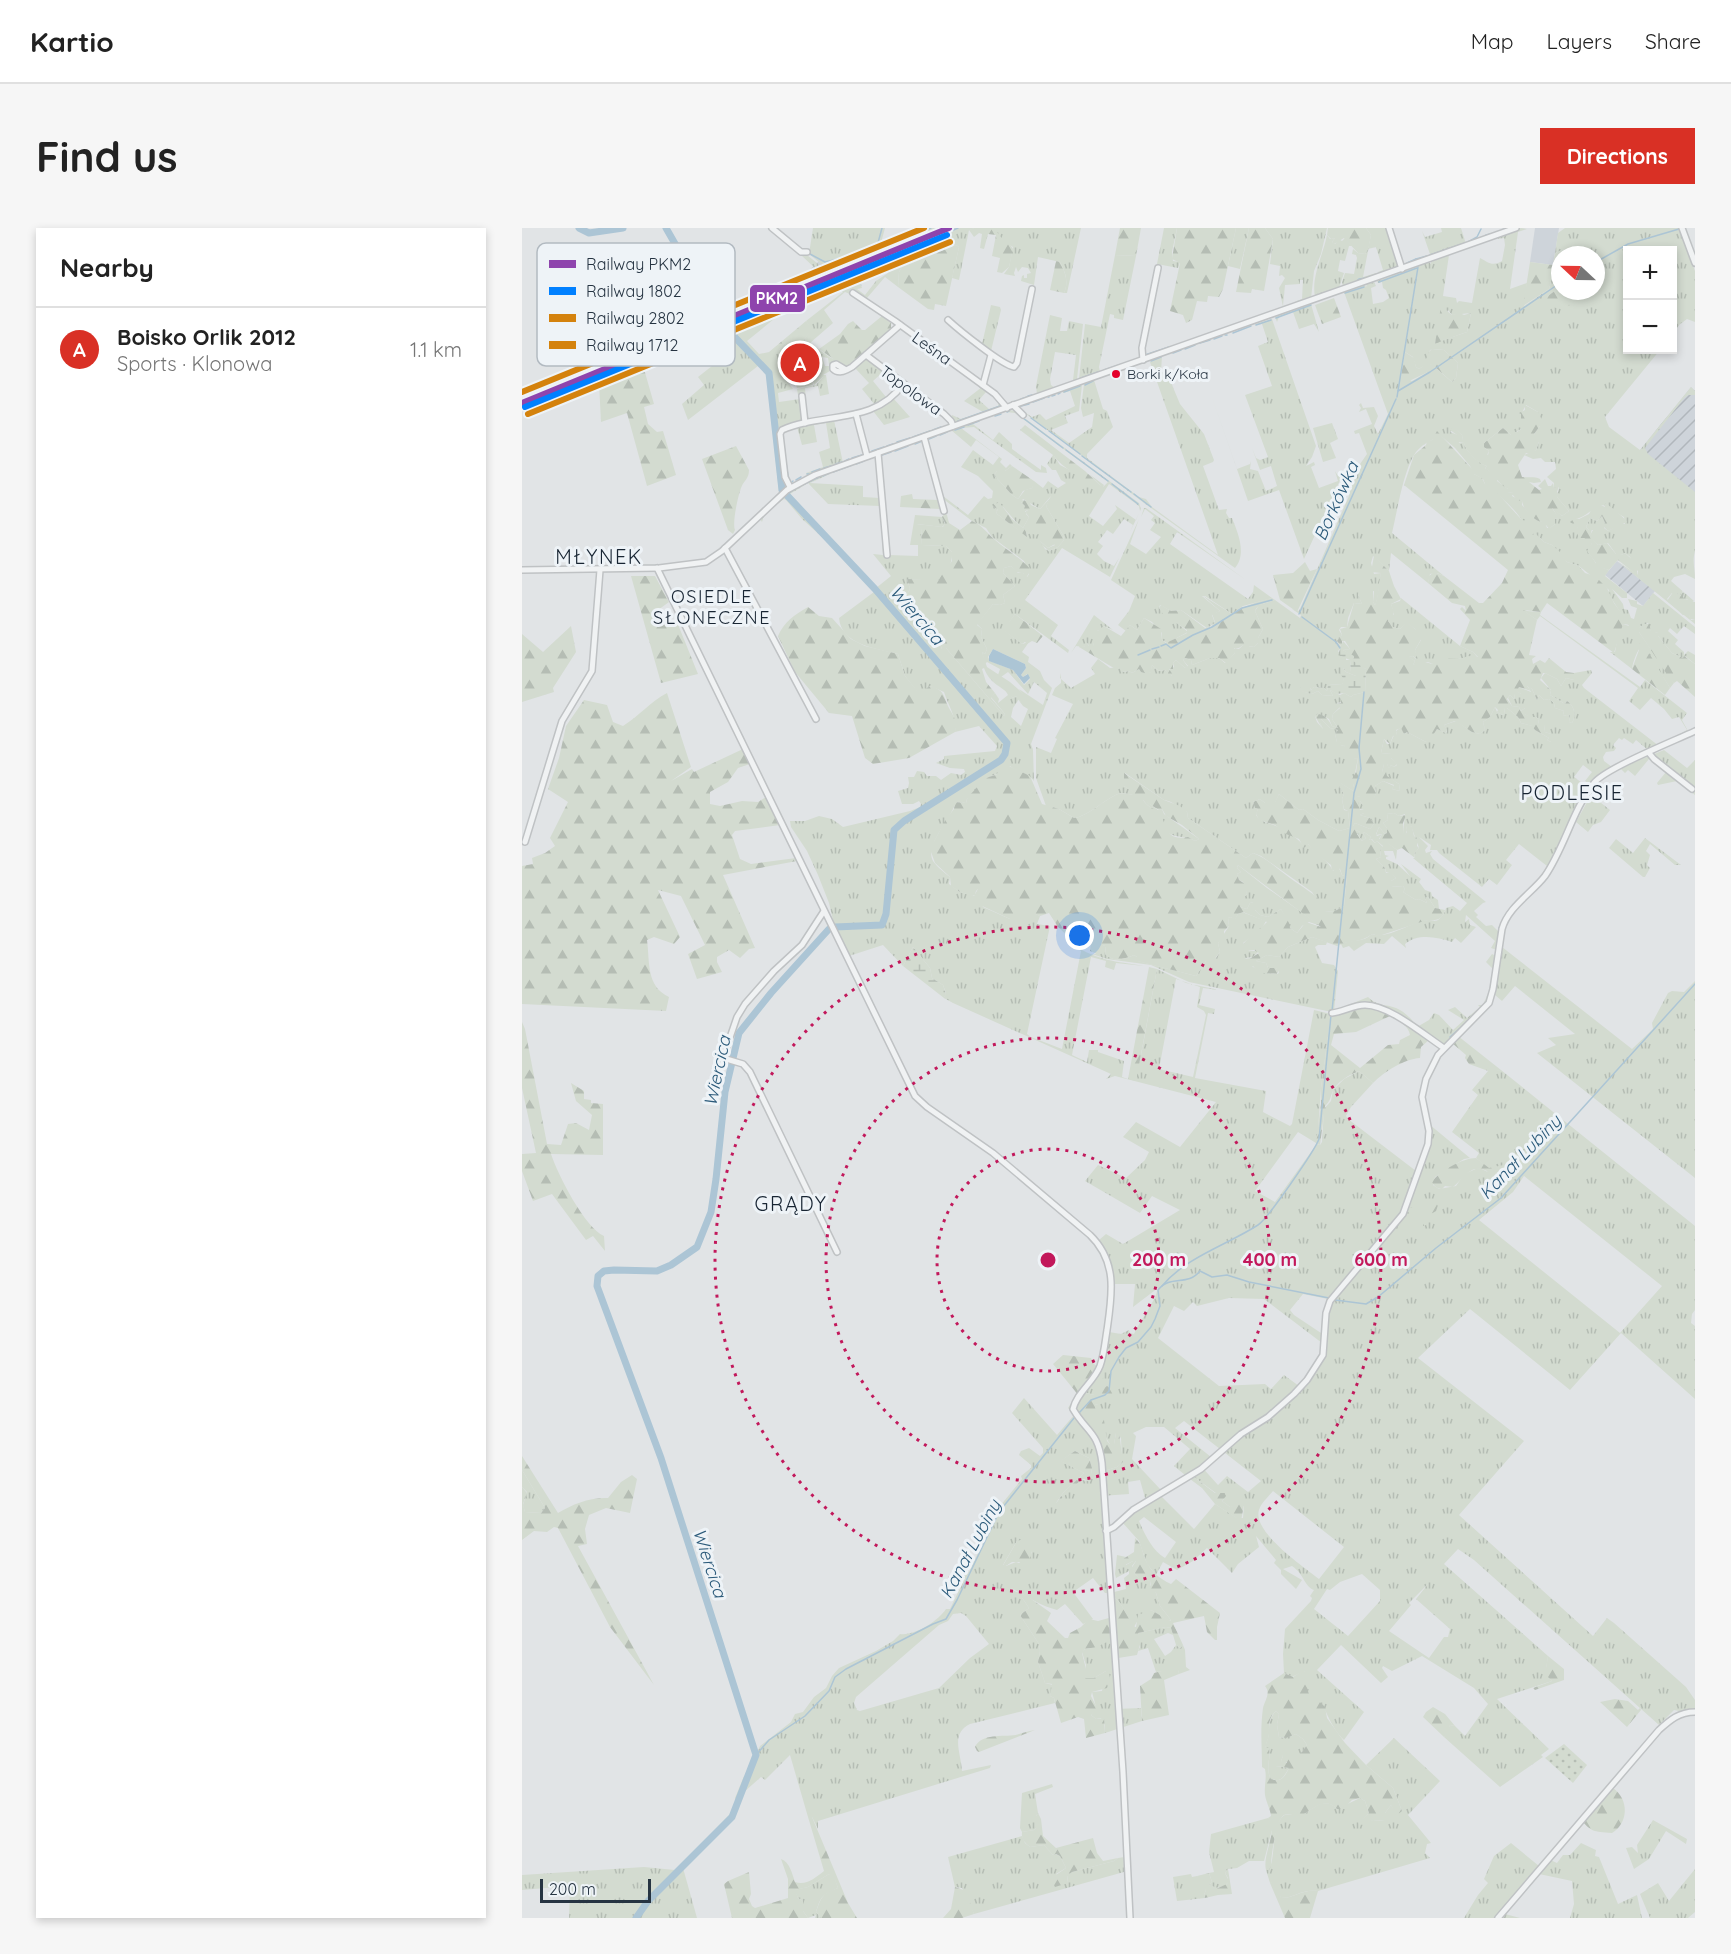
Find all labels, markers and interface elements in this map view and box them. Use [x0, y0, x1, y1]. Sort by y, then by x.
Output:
text: Kartio [30, 24, 114, 59]
text: Map [1471, 28, 1514, 54]
text: Layers [1547, 28, 1612, 54]
text: Share [1645, 28, 1701, 54]
button: Directions [1540, 128, 1695, 184]
text: Find us [36, 130, 178, 183]
legend [537, 243, 735, 366]
north arrow [1551, 246, 1605, 300]
map controls [1623, 246, 1677, 354]
button: + [1623, 246, 1677, 300]
text: Nearby [60, 251, 154, 284]
text: Railway PKM2 [586, 254, 691, 274]
text: Railway 1802 [586, 281, 682, 301]
line badge: PKM2 [749, 284, 806, 313]
text: PKM2 [756, 288, 798, 308]
button: − [1623, 300, 1677, 354]
text: Railway 2802 [586, 308, 685, 328]
text: Boisko Orlik 2012 [117, 323, 296, 351]
street label: Leśna [908, 327, 956, 369]
text: Railway 1712 [586, 335, 678, 355]
text: A [73, 337, 86, 362]
text: 1.1 km [410, 337, 462, 362]
pin: A [780, 340, 820, 386]
text: Sports · Klonowa [117, 351, 272, 376]
street label: Topolowa [876, 361, 946, 419]
place label: Borki k/Koła [1127, 365, 1208, 383]
marker: Borki k/Koła [1110, 368, 1122, 380]
water label: Borkówka [1308, 457, 1364, 544]
district label: MŁYNEK [555, 544, 643, 569]
water label: Wiercica [885, 581, 950, 650]
district label: OSIEDLE SŁONECZNE [653, 585, 771, 629]
district label: PODLESIE [1520, 780, 1624, 805]
your location [1065, 921, 1094, 950]
water label: Wiercica [698, 1033, 736, 1108]
water label: Kanał Lubiny [1474, 1109, 1567, 1204]
district label: GRĄDY [755, 1191, 827, 1216]
text: 200 m [1132, 1248, 1186, 1271]
text: 400 m [1243, 1248, 1297, 1271]
text: 600 m [1354, 1248, 1408, 1271]
centre of rings [1038, 1250, 1058, 1270]
water label: Kanał Lubiny [934, 1494, 1006, 1602]
water label: Wiercica [688, 1526, 732, 1602]
scale bar [540, 1876, 651, 1904]
text: 200 m [549, 1879, 596, 1899]

